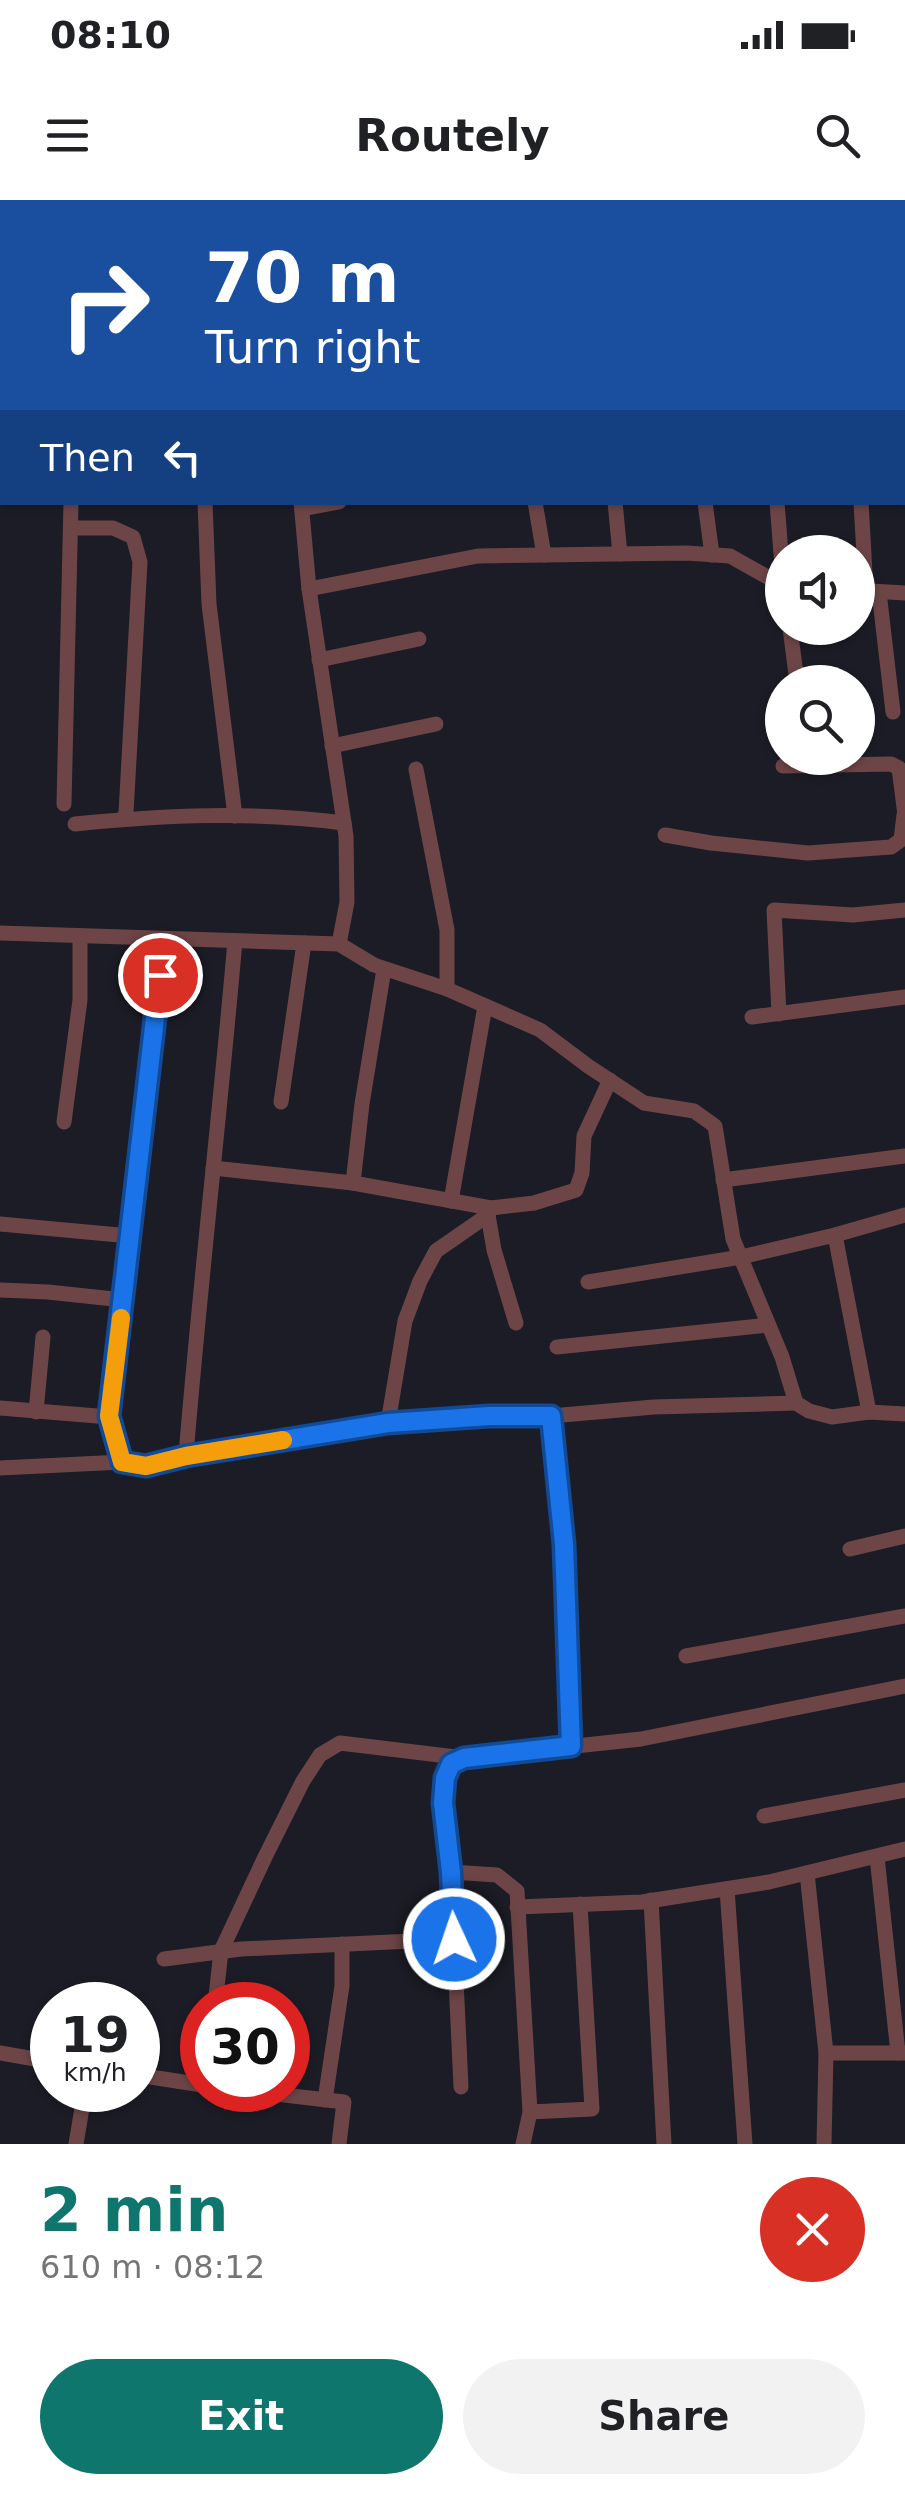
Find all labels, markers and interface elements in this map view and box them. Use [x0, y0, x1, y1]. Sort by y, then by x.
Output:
text: 08:10 [50, 13, 171, 57]
icon: menu [40, 108, 95, 163]
icon: search [810, 108, 865, 163]
text: Routely [355, 109, 550, 162]
text: 70 m [205, 237, 400, 319]
icon: right [40, 240, 170, 370]
text: Turn right [205, 321, 420, 374]
icon: left [155, 430, 210, 485]
text: Then [40, 436, 135, 480]
map controls [765, 535, 875, 775]
button: sound [765, 535, 875, 645]
button: search [765, 665, 875, 775]
pin [118, 933, 203, 1018]
icon: arrive [133, 948, 188, 1003]
position arrow [402, 1887, 506, 1991]
speed limit sign: 30 [180, 1982, 310, 2112]
text: 19 [60, 2006, 130, 2064]
text: km/h [63, 2058, 127, 2087]
text: 2 min [40, 2175, 228, 2245]
button: close [760, 2177, 865, 2282]
text: 610 m · 08:12 [40, 2248, 265, 2286]
button: Exit [40, 2359, 443, 2474]
button: Share [463, 2359, 865, 2474]

